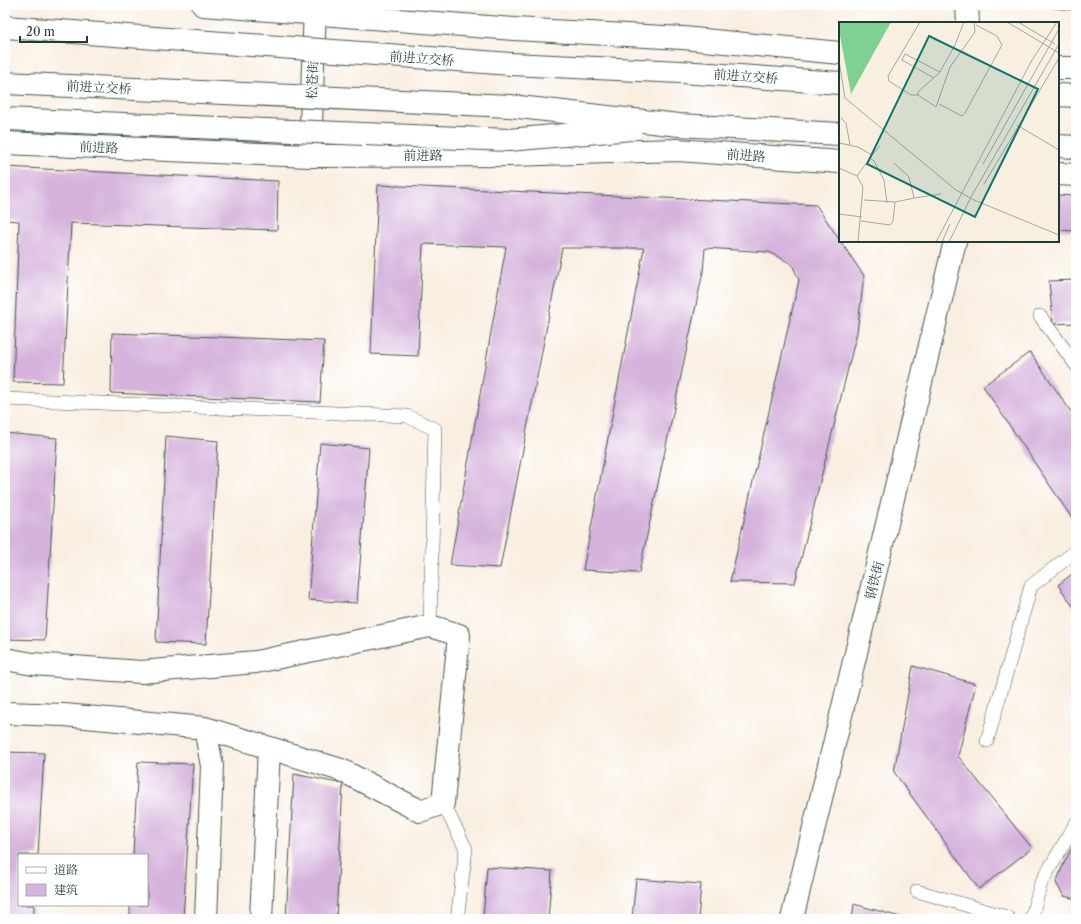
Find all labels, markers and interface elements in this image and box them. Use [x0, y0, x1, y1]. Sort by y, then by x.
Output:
scale bar [20, 18, 87, 44]
inset map [839, 22, 1059, 242]
text: 20 m [26, 24, 55, 39]
street label: 前进立交桥 [389, 48, 455, 68]
street label: 松苍街 [303, 60, 321, 100]
street label: 前进立交桥 [713, 66, 779, 86]
street label: 前进立交桥 [66, 77, 132, 97]
street label: 前进路 [79, 138, 119, 156]
street label: 前进路 [726, 146, 766, 164]
street label: 前进路 [403, 147, 443, 163]
street label: 钢铁街 [862, 559, 886, 601]
legend [18, 854, 148, 906]
text: 道路 [54, 862, 78, 877]
text: 建筑 [54, 882, 78, 897]

